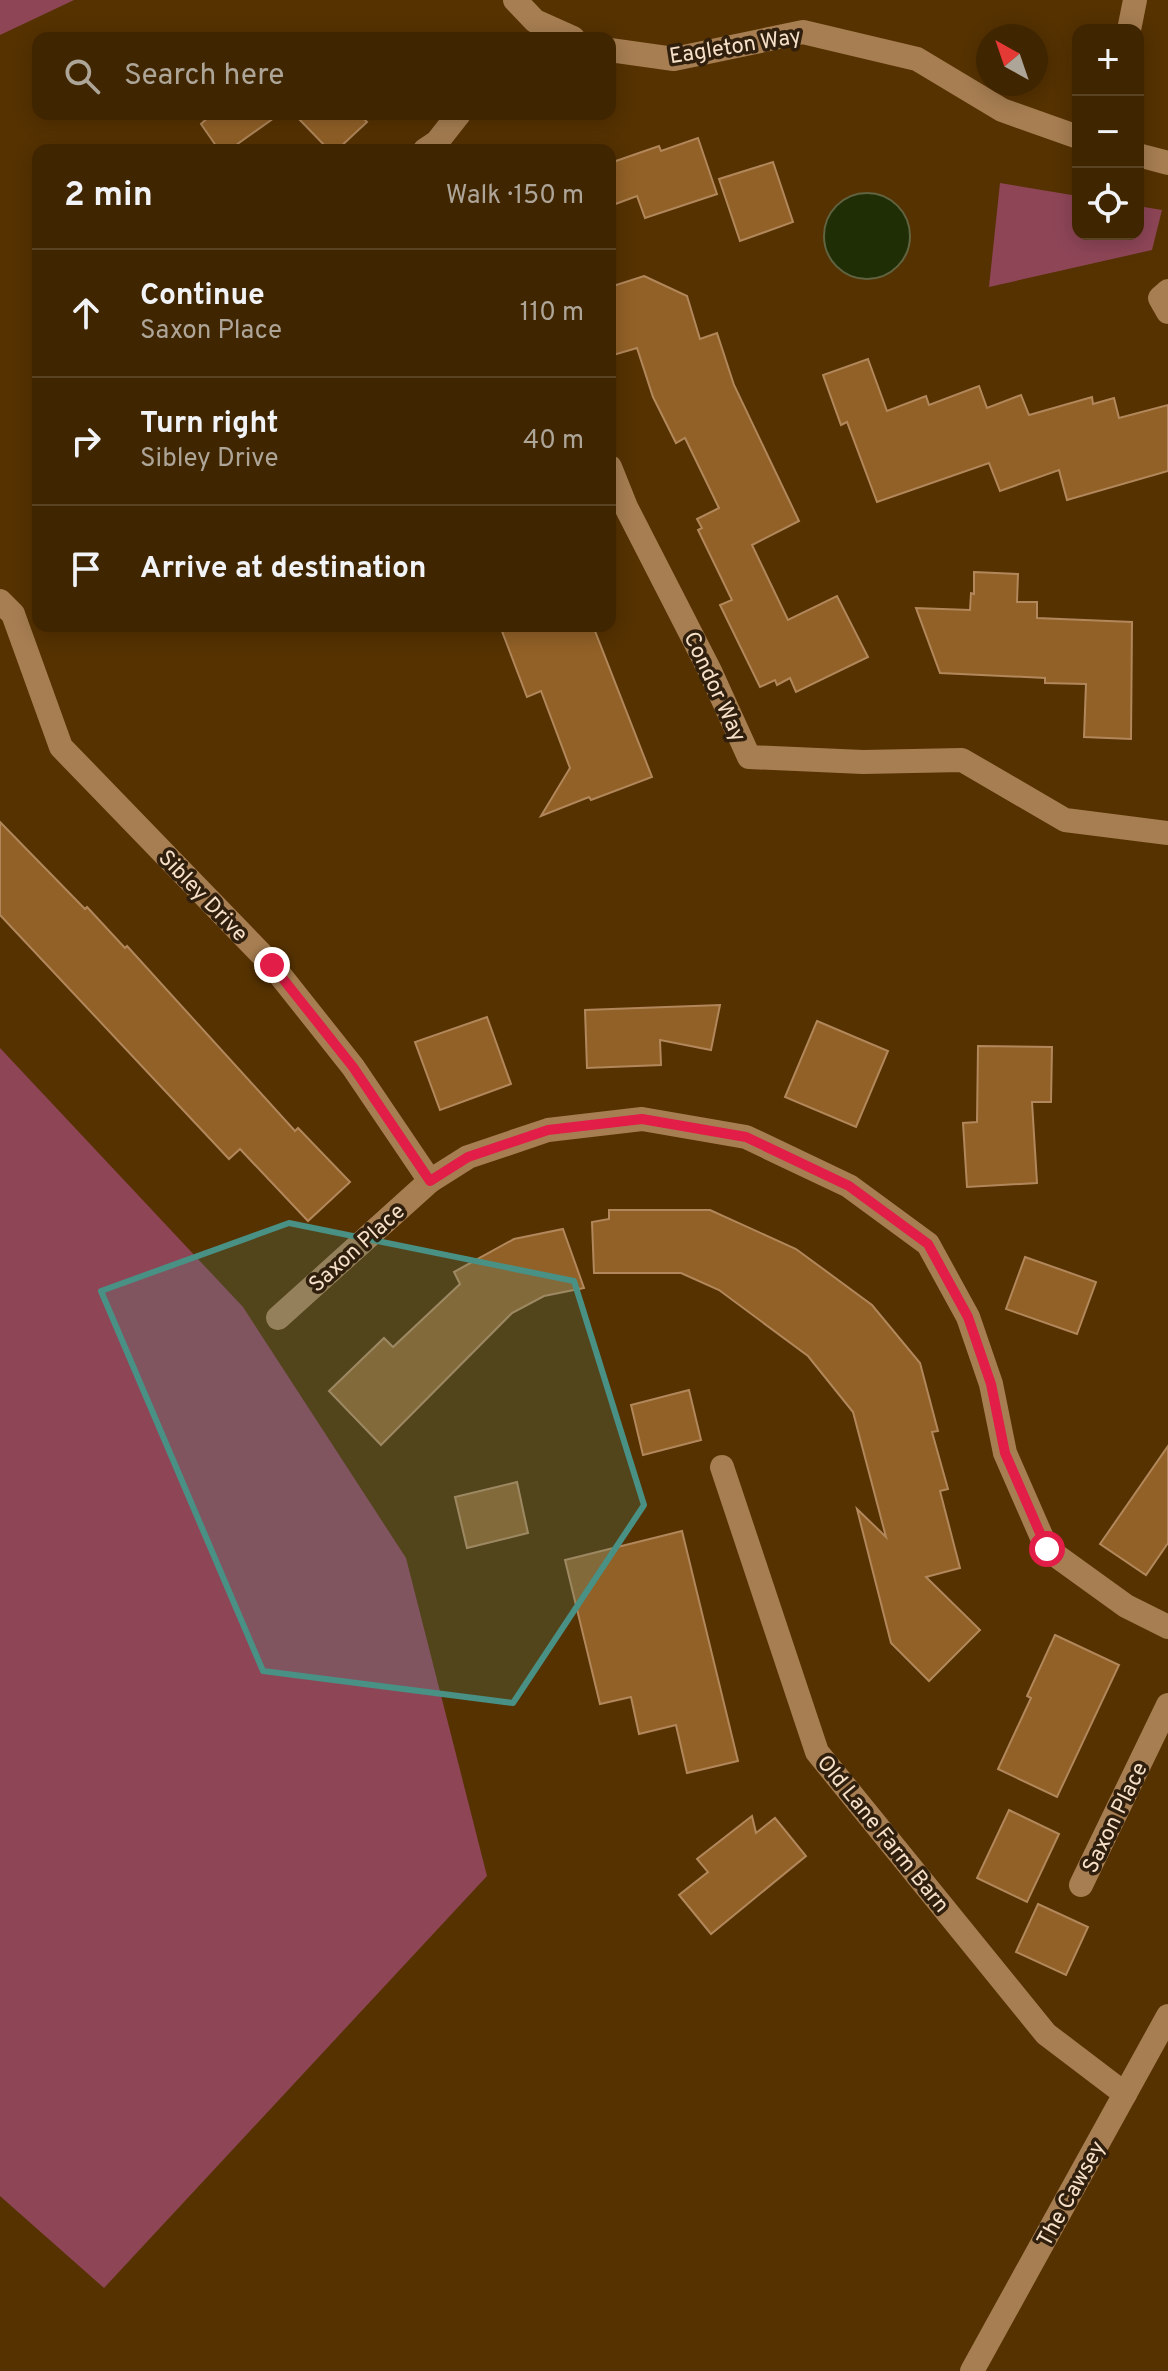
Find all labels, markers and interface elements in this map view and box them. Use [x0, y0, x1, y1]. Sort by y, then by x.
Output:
street label: Eagleton Way [667, 24, 803, 71]
north arrow [976, 24, 1048, 96]
map controls [1072, 24, 1144, 240]
button: + [1072, 24, 1144, 96]
search box [32, 32, 616, 120]
icon: search [60, 54, 104, 98]
text: Search here [124, 58, 284, 95]
button: − [1072, 96, 1144, 168]
button: locate [1072, 168, 1144, 240]
text: 2 min [64, 175, 153, 218]
text: Walk · 150 m [446, 180, 584, 213]
text: Continue [140, 278, 265, 315]
icon: ahead [64, 291, 108, 335]
text: 110 m [520, 297, 584, 330]
text: Saxon Place [140, 315, 282, 348]
text: Turn right [140, 406, 278, 443]
icon: right [64, 419, 108, 463]
text: 40 m [523, 425, 584, 458]
text: Sibley Drive [140, 443, 279, 476]
icon: arrive [64, 547, 108, 591]
text: Arrive at destination [140, 551, 426, 588]
street label: Condor Way [677, 628, 751, 746]
street label: Sibley Drive [152, 845, 253, 948]
route end [254, 947, 290, 983]
street label: Saxon Place [304, 1199, 411, 1299]
route start [1029, 1531, 1065, 1567]
street label: Old Lane Farm Barn [810, 1750, 954, 1919]
street label: Saxon Place [1078, 1758, 1155, 1878]
street label: The Cawsey [1032, 2137, 1112, 2252]

